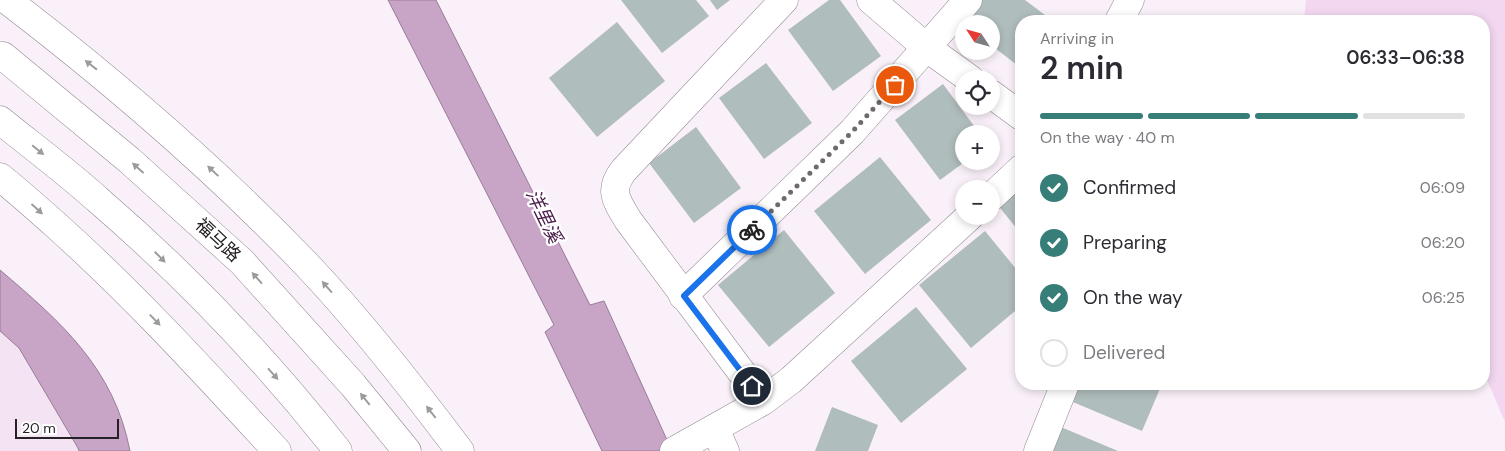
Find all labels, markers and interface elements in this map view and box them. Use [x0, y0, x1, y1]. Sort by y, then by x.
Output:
north arrow [955, 15, 1000, 60]
map controls [955, 15, 1000, 225]
text: Arriving in [1040, 28, 1114, 49]
text: 06:33–06:38 [1346, 45, 1465, 70]
text: 2 min [1040, 47, 1124, 89]
one-way arrow [84, 59, 97, 70]
pin [874, 64, 916, 106]
button: locate [955, 70, 1000, 115]
icon: bag [881, 71, 909, 99]
button: + [955, 125, 1000, 170]
text: On the way · 40 m [1040, 127, 1175, 148]
one-way arrow [31, 145, 44, 156]
one-way arrow [131, 162, 144, 173]
one-way arrow [207, 165, 219, 177]
icon: check [1040, 174, 1068, 202]
text: Confirmed [1083, 175, 1176, 200]
text: 06:09 [1420, 177, 1465, 198]
button: − [955, 180, 1000, 225]
water label: 洋里溪 [520, 185, 569, 249]
one-way arrow [30, 203, 42, 215]
courier [727, 205, 777, 255]
street label: 福马路 [190, 213, 246, 267]
icon: bike [738, 216, 766, 244]
icon: check [1040, 229, 1068, 257]
text: Preparing [1083, 230, 1167, 255]
text: 06:20 [1421, 232, 1465, 253]
one-way arrow [154, 251, 166, 263]
one-way arrow [251, 273, 263, 285]
one-way arrow [321, 282, 333, 294]
icon: check [1040, 284, 1068, 312]
text: On the way [1083, 285, 1183, 310]
text: 06:25 [1422, 287, 1465, 308]
one-way arrow [149, 314, 161, 326]
text: Delivered [1083, 340, 1165, 365]
pin [731, 365, 773, 407]
one-way arrow [267, 368, 278, 381]
icon: home [738, 372, 766, 400]
one-way arrow [360, 393, 371, 406]
one-way arrow [425, 406, 436, 419]
scale bar [15, 416, 119, 439]
text: 20 m [22, 419, 56, 437]

